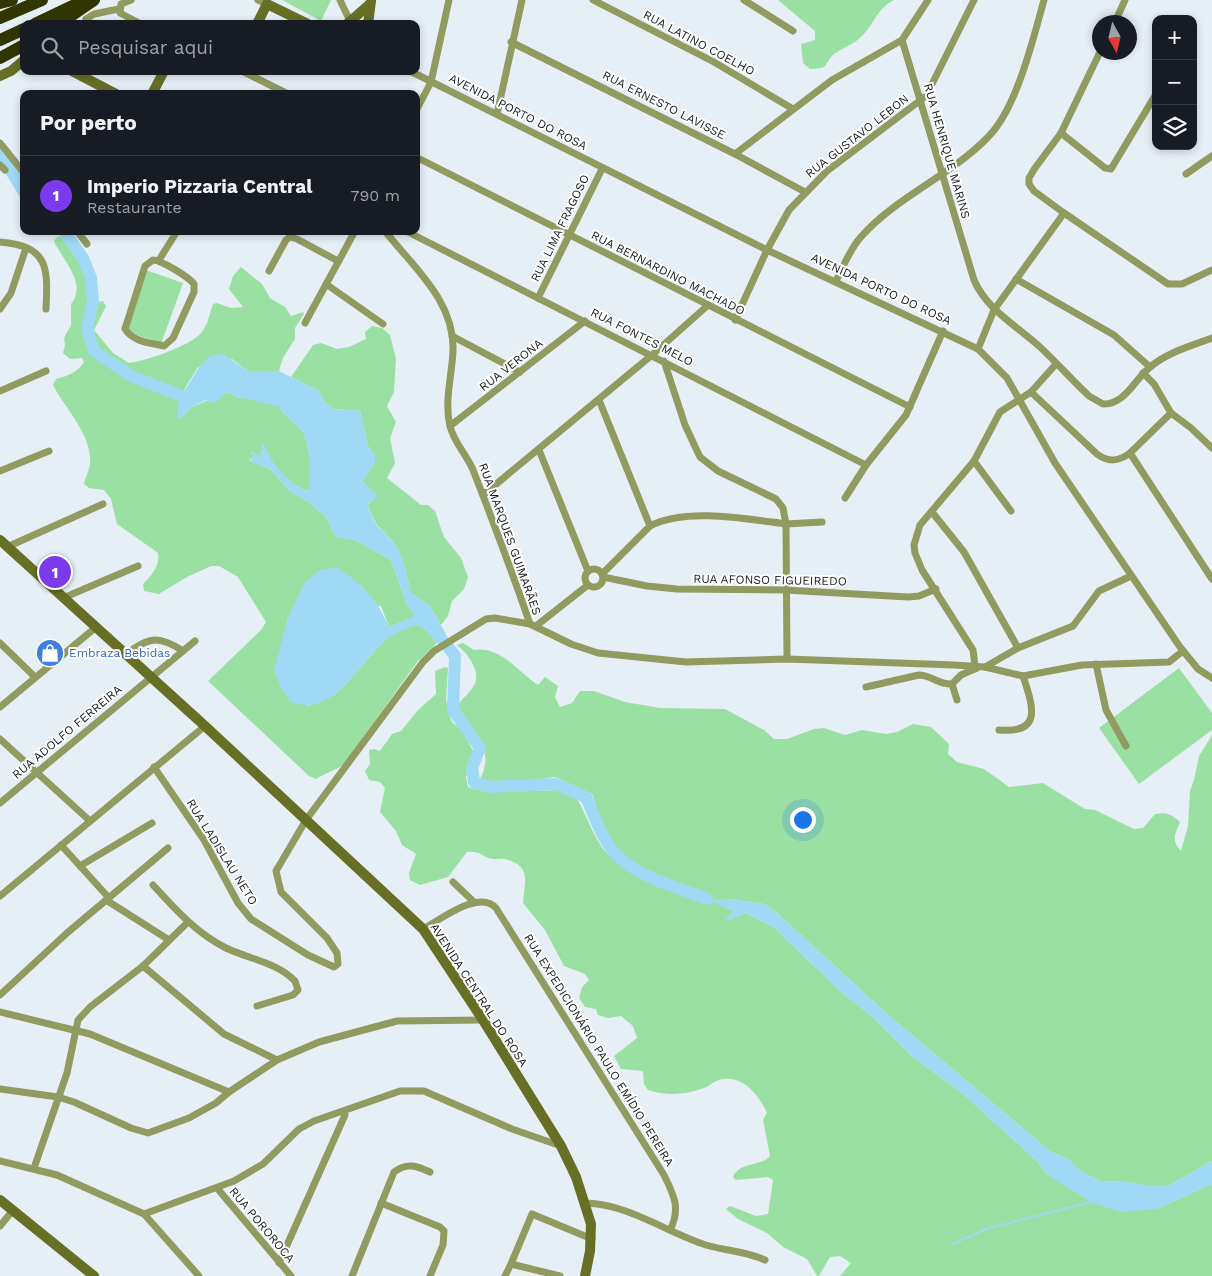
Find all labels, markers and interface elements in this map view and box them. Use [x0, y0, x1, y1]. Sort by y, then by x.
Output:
street label: RUA LATINO COELHO [641, 8, 757, 78]
north arrow [1092, 15, 1137, 60]
map controls [1152, 15, 1197, 150]
button: + [1152, 15, 1197, 60]
search box [20, 20, 420, 75]
icon: search [38, 34, 66, 62]
text: Pesquisar aqui [78, 36, 213, 59]
button: − [1152, 60, 1197, 105]
street label: RUA ERNESTO LAVISSE [600, 68, 728, 142]
street label: AVENIDA PORTO DO ROSA [447, 71, 589, 153]
street label: RUA HENRIQUE MARINS [921, 82, 973, 220]
street label: RUA GUSTAVO LEBON [803, 91, 911, 181]
button: layers [1152, 105, 1197, 150]
text: Por perto [40, 110, 137, 135]
street label: RUA LIMA FRAGOSO [528, 172, 592, 284]
text: Imperio Pizzaria Central [87, 175, 312, 198]
text: 1 [53, 186, 59, 205]
text: 790 m [350, 186, 400, 205]
text: Restaurante [87, 198, 182, 217]
street label: RUA BERNARDINO MACHADO [589, 228, 747, 318]
street label: AVENIDA PORTO DO ROSA [809, 250, 953, 328]
street label: RUA FONTES MELO [588, 305, 696, 369]
street label: RUA VERONA [477, 336, 545, 394]
street label: RUA MARQUES GUIMARÃES [476, 461, 544, 617]
pin: 1 [39, 553, 71, 591]
street label: RUA AFONSO FIGUEIREDO [693, 572, 847, 588]
shop icon: Embraza Bebidas [35, 638, 65, 668]
place label: Embraza Bebidas [69, 646, 170, 660]
street label: RUA ADOLFO FERREIRA [10, 682, 125, 782]
street label: RUA LADISLAU NETO [184, 796, 260, 908]
your location [790, 807, 816, 833]
street label: AVENIDA CENTRAL DO ROSA [427, 921, 531, 1069]
street label: RUA EXPEDICIONÁRIO PAULO EMÍDIO PEREIRA [521, 931, 677, 1169]
street label: RUA POROROCA [226, 1185, 298, 1266]

